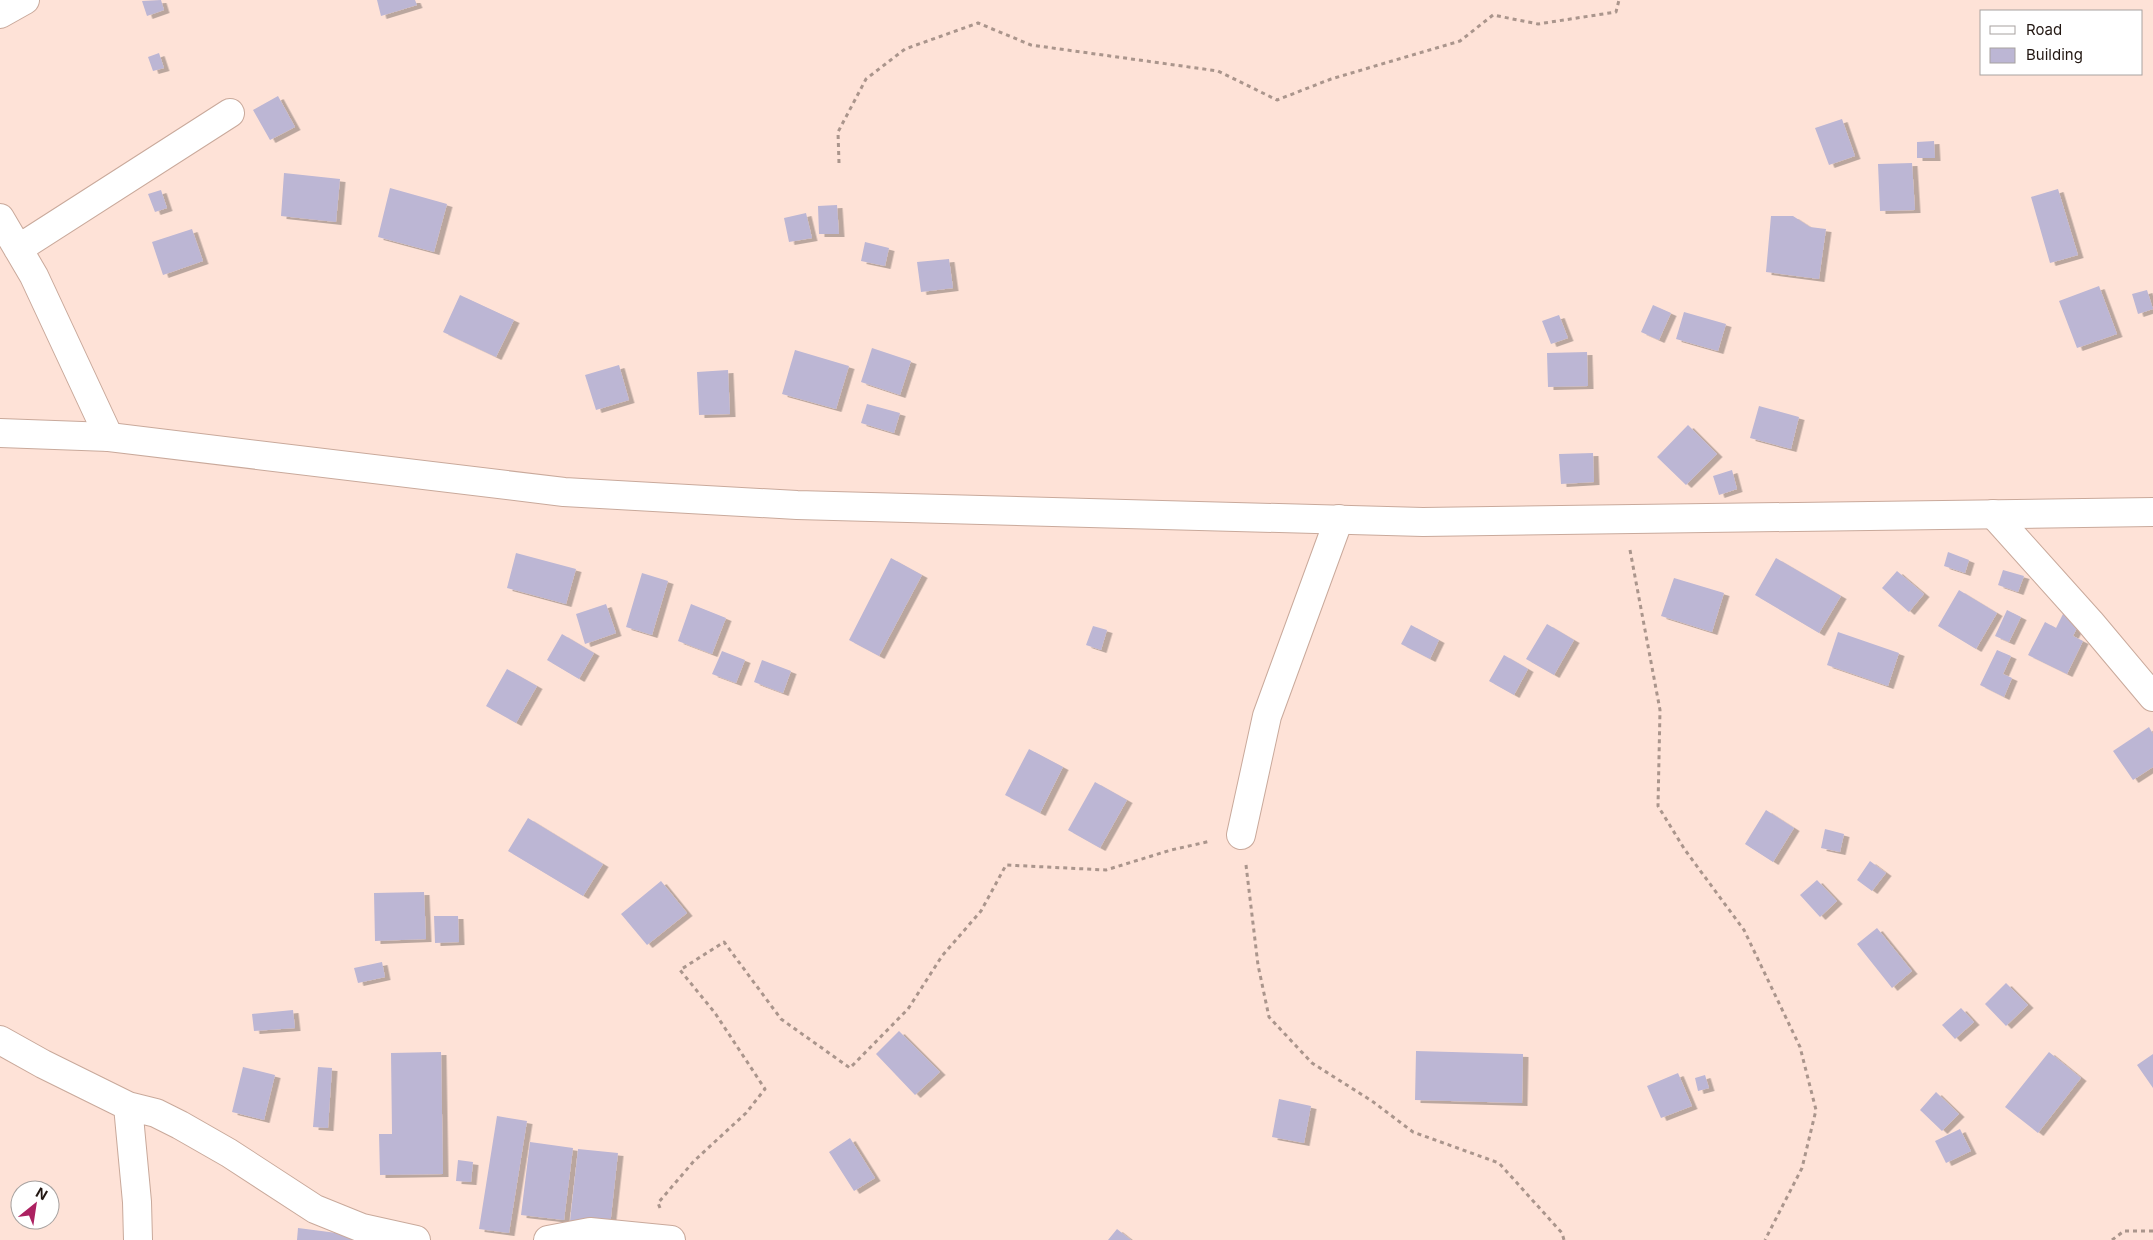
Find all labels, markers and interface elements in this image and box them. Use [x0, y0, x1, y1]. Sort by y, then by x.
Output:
legend [1980, 10, 2143, 75]
text: Road [2026, 20, 2062, 39]
text: Building [2026, 45, 2083, 64]
north arrow [10, 1180, 60, 1230]
text: N [33, 1183, 51, 1203]

